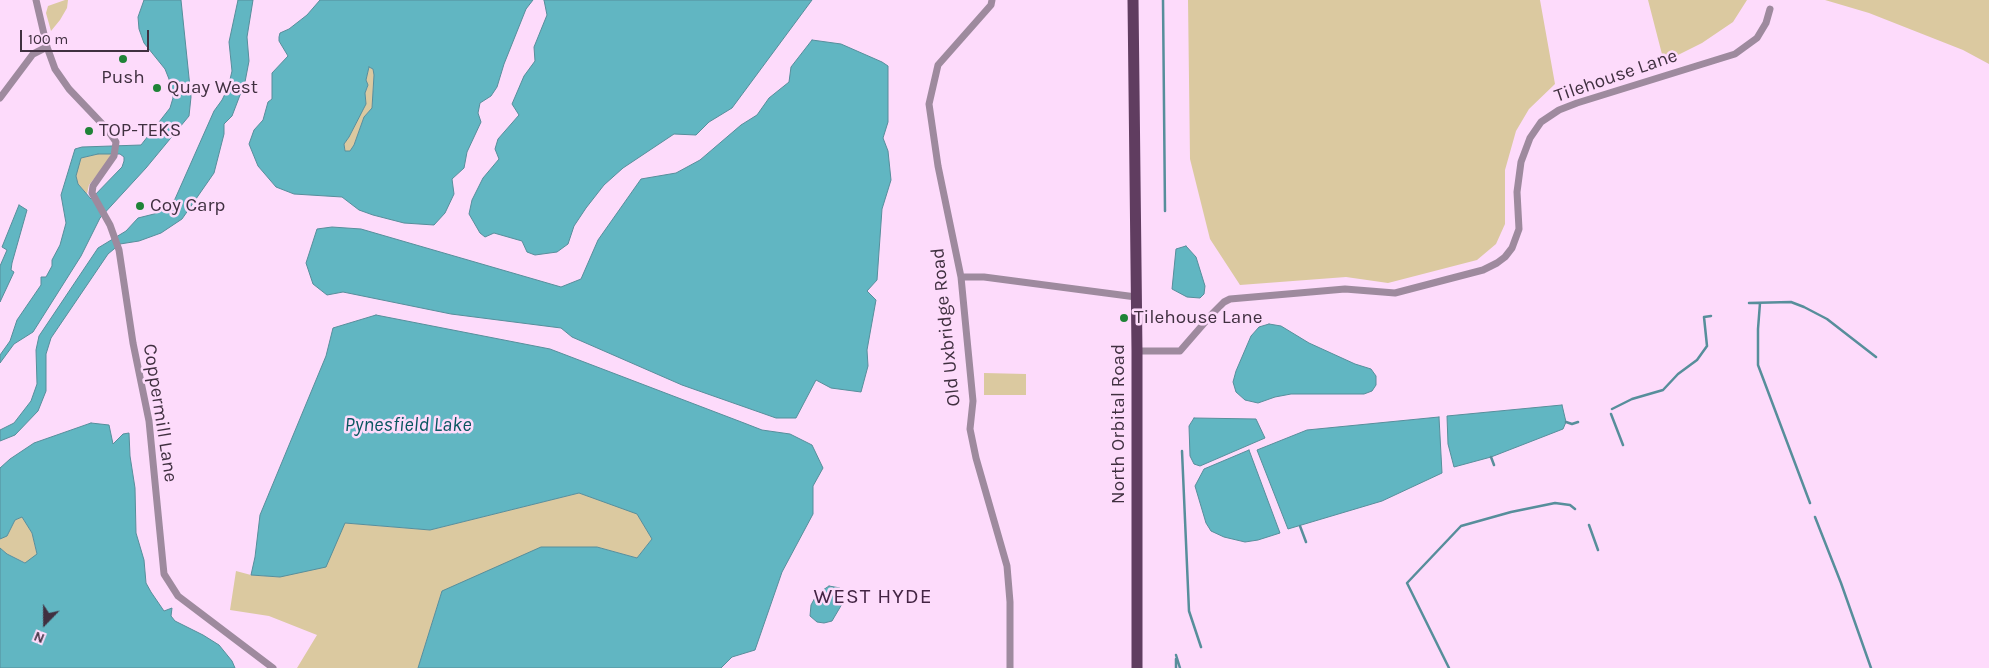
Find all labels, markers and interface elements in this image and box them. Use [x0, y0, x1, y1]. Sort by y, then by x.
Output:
scale bar [22, 20, 151, 52]
text: 100 m [28, 30, 68, 48]
street label: Tilehouse Lane [1552, 44, 1680, 108]
marker: Push [117, 53, 129, 65]
place label: Push [101, 67, 145, 89]
place label: Quay West [167, 77, 258, 99]
marker: Quay West [151, 82, 163, 94]
place label: TOP-TEKS [99, 120, 181, 142]
marker: TOP-TEKS [83, 125, 95, 137]
place label: Coy Carp [150, 195, 225, 217]
marker: Coy Carp [134, 200, 146, 212]
street label: Old Uxbridge Road [926, 247, 966, 407]
place label: Tilehouse Lane [1134, 307, 1262, 329]
marker: Tilehouse Lane [1118, 312, 1130, 324]
street label: Coppermill Lane [138, 342, 182, 484]
street label: North Orbital Road [1108, 344, 1130, 504]
water label: Pynesfield Lake [344, 413, 472, 437]
district label: WEST HYDE [812, 584, 934, 610]
north arrow [20, 598, 70, 648]
text: N [31, 628, 47, 647]

